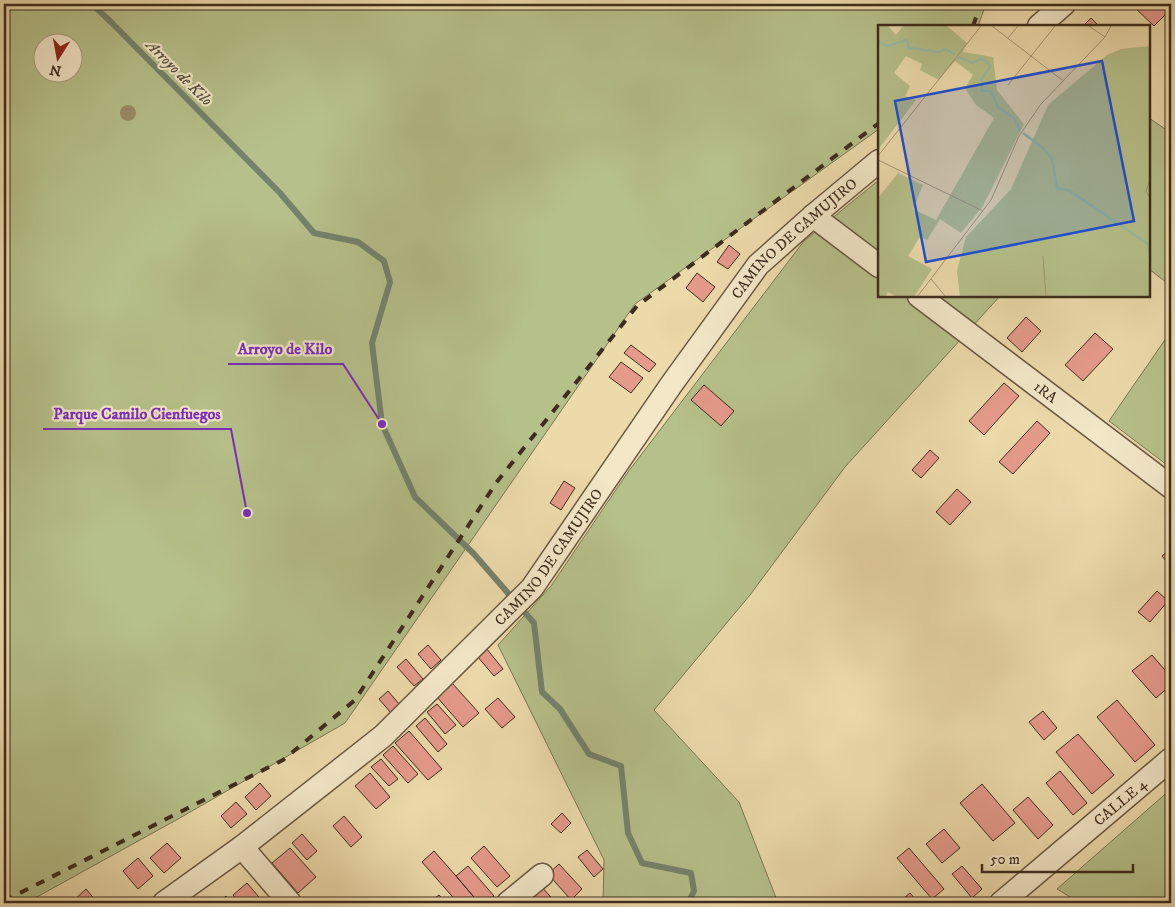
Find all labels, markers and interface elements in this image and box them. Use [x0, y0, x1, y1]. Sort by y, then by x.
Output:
inset map [878, 25, 1150, 298]
north arrow [32, 32, 82, 82]
water label: Arroyo de Kilo [140, 34, 217, 110]
text: N [48, 60, 63, 80]
street label: CAMINO DE CAMUJIRO [727, 174, 861, 303]
callout: Arroyo de Kilo [228, 333, 343, 364]
text: Arroyo de Kilo [237, 339, 332, 359]
street label: 1RA [1030, 377, 1061, 408]
callout: Parque Camilo Cienfuegos [43, 398, 231, 429]
text: Parque Camilo Cienfuegos [53, 404, 221, 425]
street label: CAMINO DE CAMUJIRO [491, 485, 607, 630]
street label: CALLE 4 [1090, 774, 1151, 830]
scale bar [982, 842, 1134, 874]
text: 50 m [990, 850, 1020, 869]

